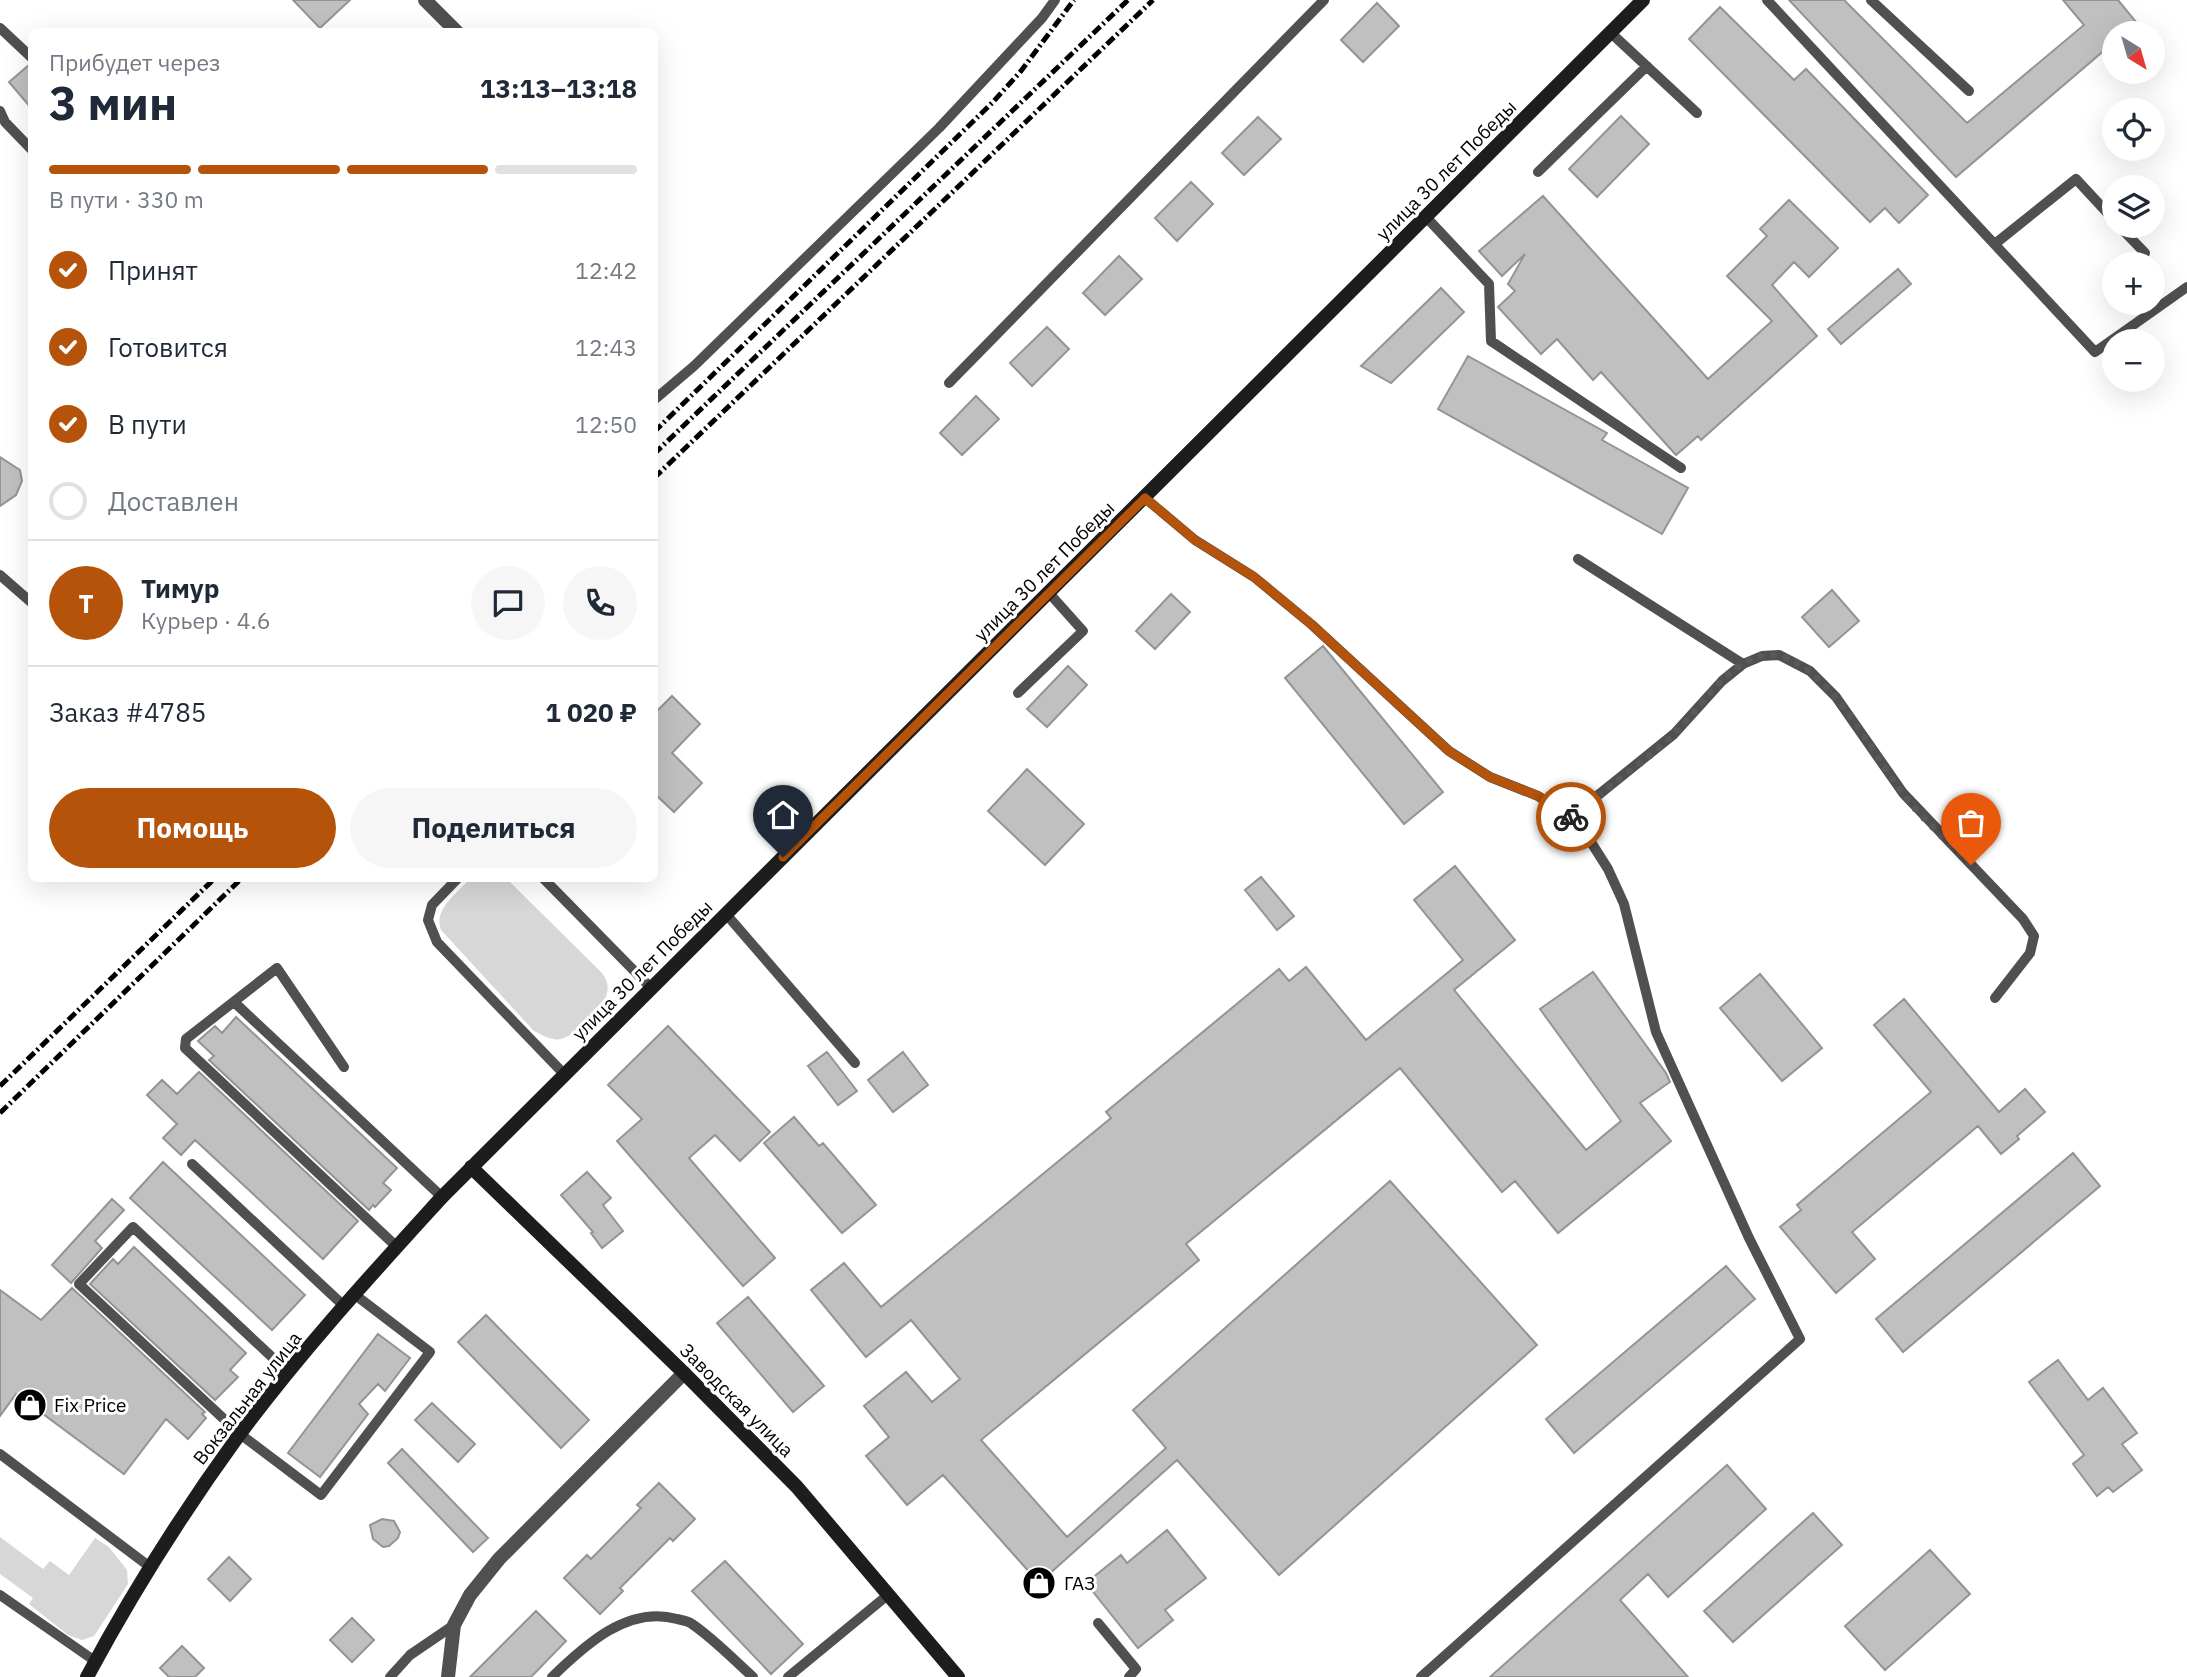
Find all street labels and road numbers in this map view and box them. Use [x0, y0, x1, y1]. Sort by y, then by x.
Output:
street label: улица 30 лет Победы [1371, 95, 1521, 245]
street label: улица 30 лет Победы [969, 496, 1119, 646]
street label: улица 30 лет Победы [567, 895, 717, 1045]
street label: Вокзальная улица [188, 1327, 306, 1469]
street label: Заводская улица [675, 1338, 799, 1462]

